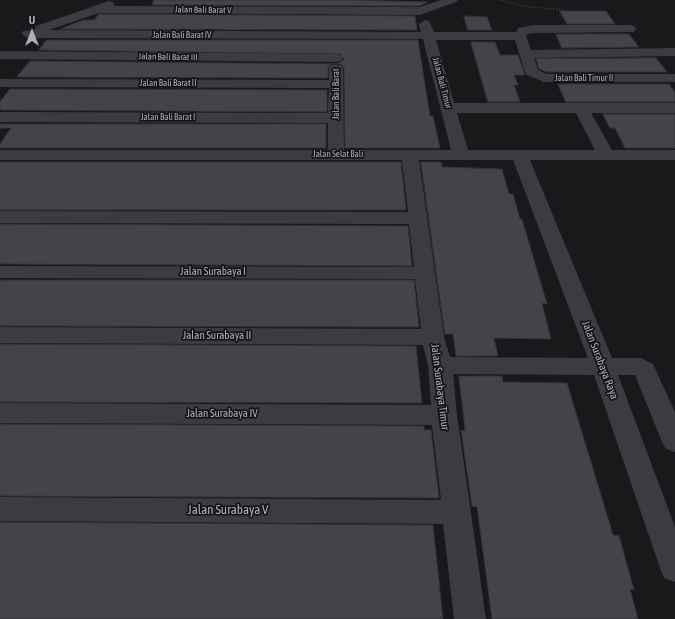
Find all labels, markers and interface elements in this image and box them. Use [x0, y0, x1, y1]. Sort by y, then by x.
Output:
street label: Jalan Bali Barat V [175, 4, 231, 16]
north arrow [12, 12, 52, 52]
text: U [29, 14, 35, 26]
street label: Jalan Bali Barat IV [152, 30, 212, 40]
street label: Jalan Bali Barat III [138, 51, 198, 63]
street label: Jalan Bali Timur [430, 56, 454, 110]
street label: Jalan Bali Barat [331, 68, 341, 120]
street label: Jalan Bali Timur II [555, 73, 613, 83]
street label: Jalan Bali Barat II [140, 78, 196, 88]
street label: Jalan Bali Barat I [141, 112, 195, 122]
street label: Jalan Selat Bali [313, 149, 363, 159]
street label: Jalan Surabaya I [180, 265, 246, 279]
street label: Jalan Surabaya Raya [579, 319, 621, 401]
street label: Jalan Surabaya II [183, 329, 251, 343]
street label: Jalan Surabaya Timur [428, 343, 452, 431]
street label: Jalan Surabaya IV [186, 407, 258, 421]
street label: Jalan Surabaya V [188, 502, 268, 518]

